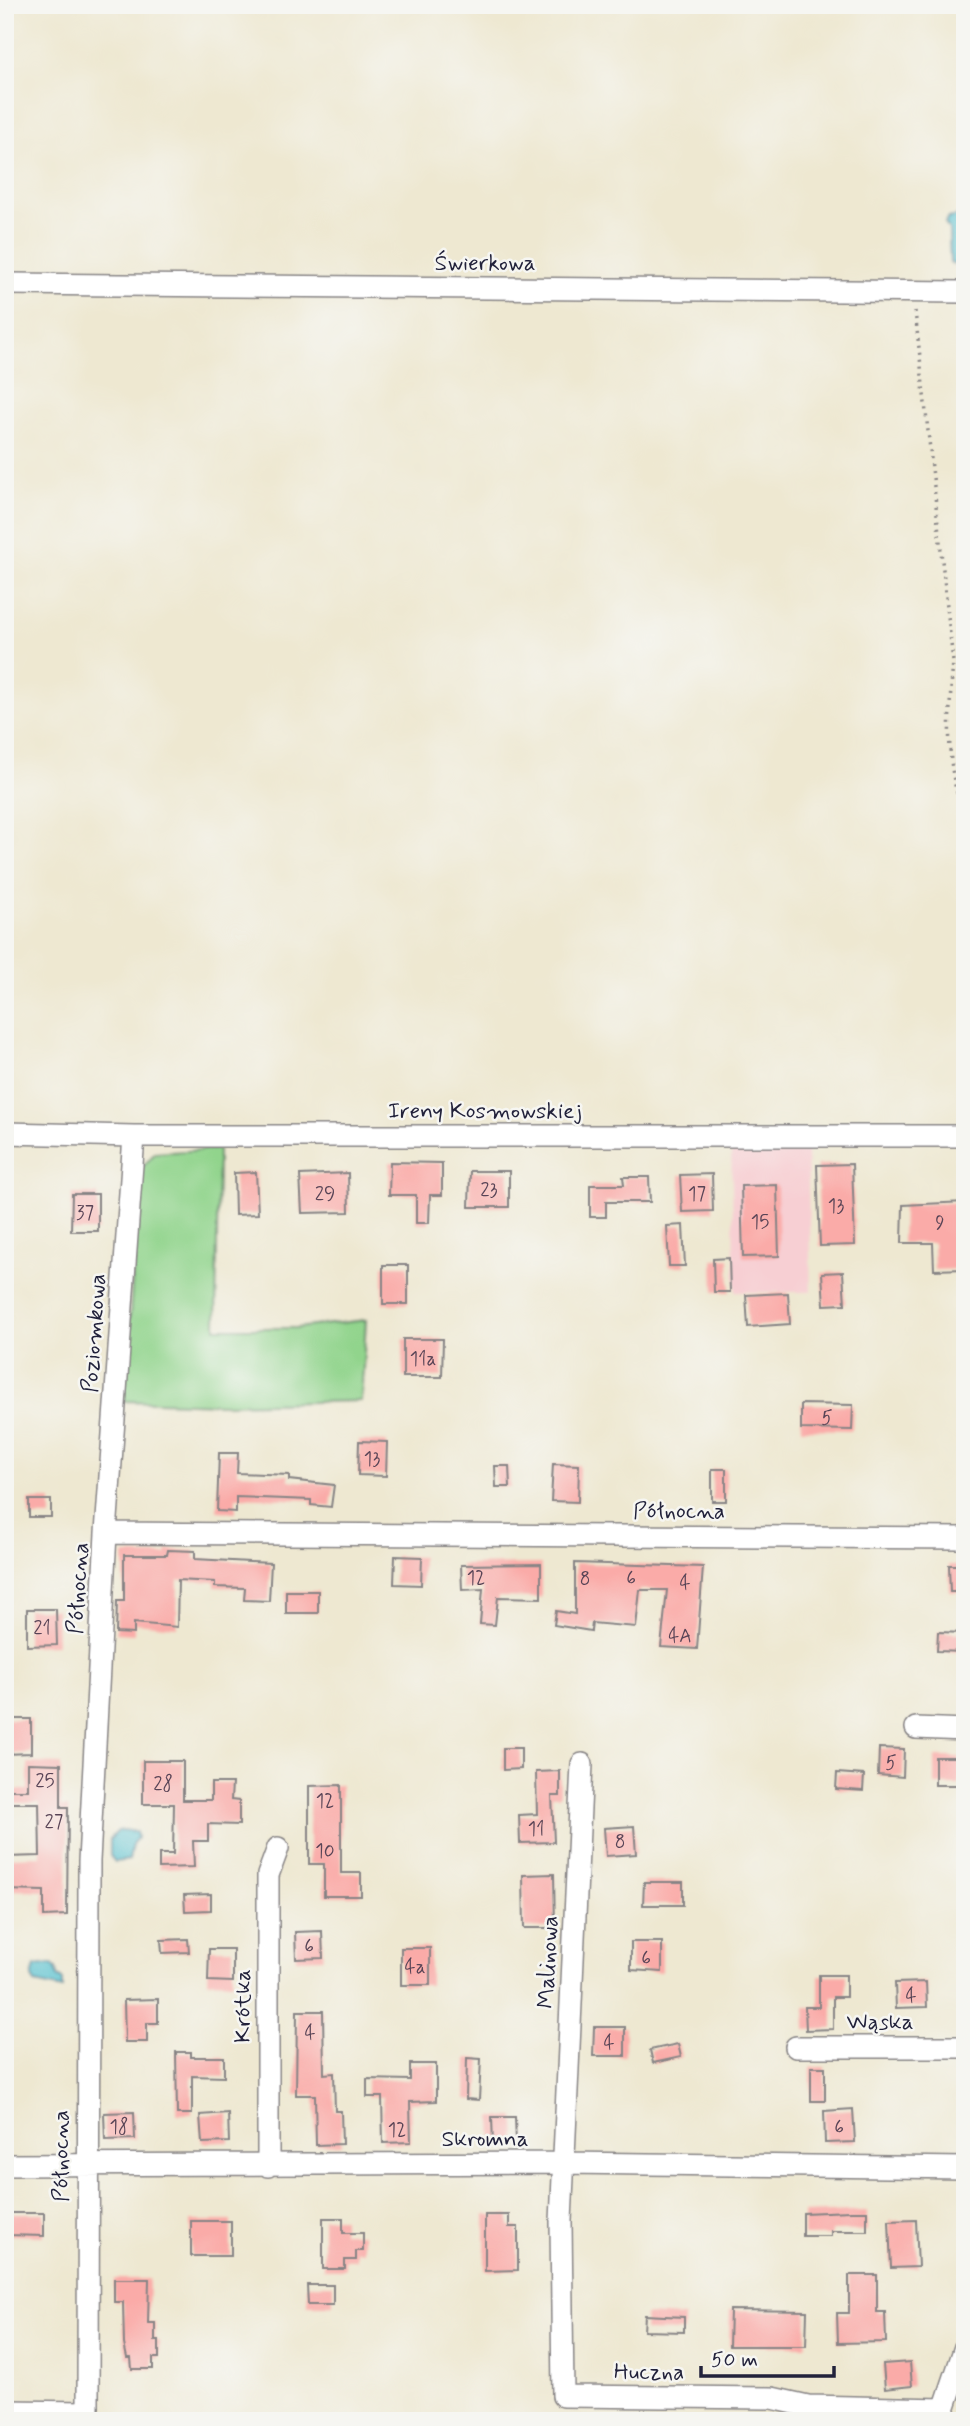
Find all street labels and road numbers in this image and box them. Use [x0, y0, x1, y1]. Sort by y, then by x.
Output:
street label: Świerkowa [434, 249, 536, 279]
street label: Ireny Kosmowskiej [388, 1097, 582, 1127]
street label: Poziomkowa [76, 1273, 114, 1394]
street label: Północna [633, 1497, 725, 1527]
street label: Północna [61, 1541, 97, 1635]
street label: Malinowa [532, 1915, 566, 2009]
street label: Krótka [229, 1969, 259, 2043]
street label: Wąska [846, 2008, 914, 2038]
street label: Północna [47, 2110, 77, 2202]
street label: Skromna [441, 2125, 529, 2155]
street label: Huczna [614, 2358, 684, 2388]

